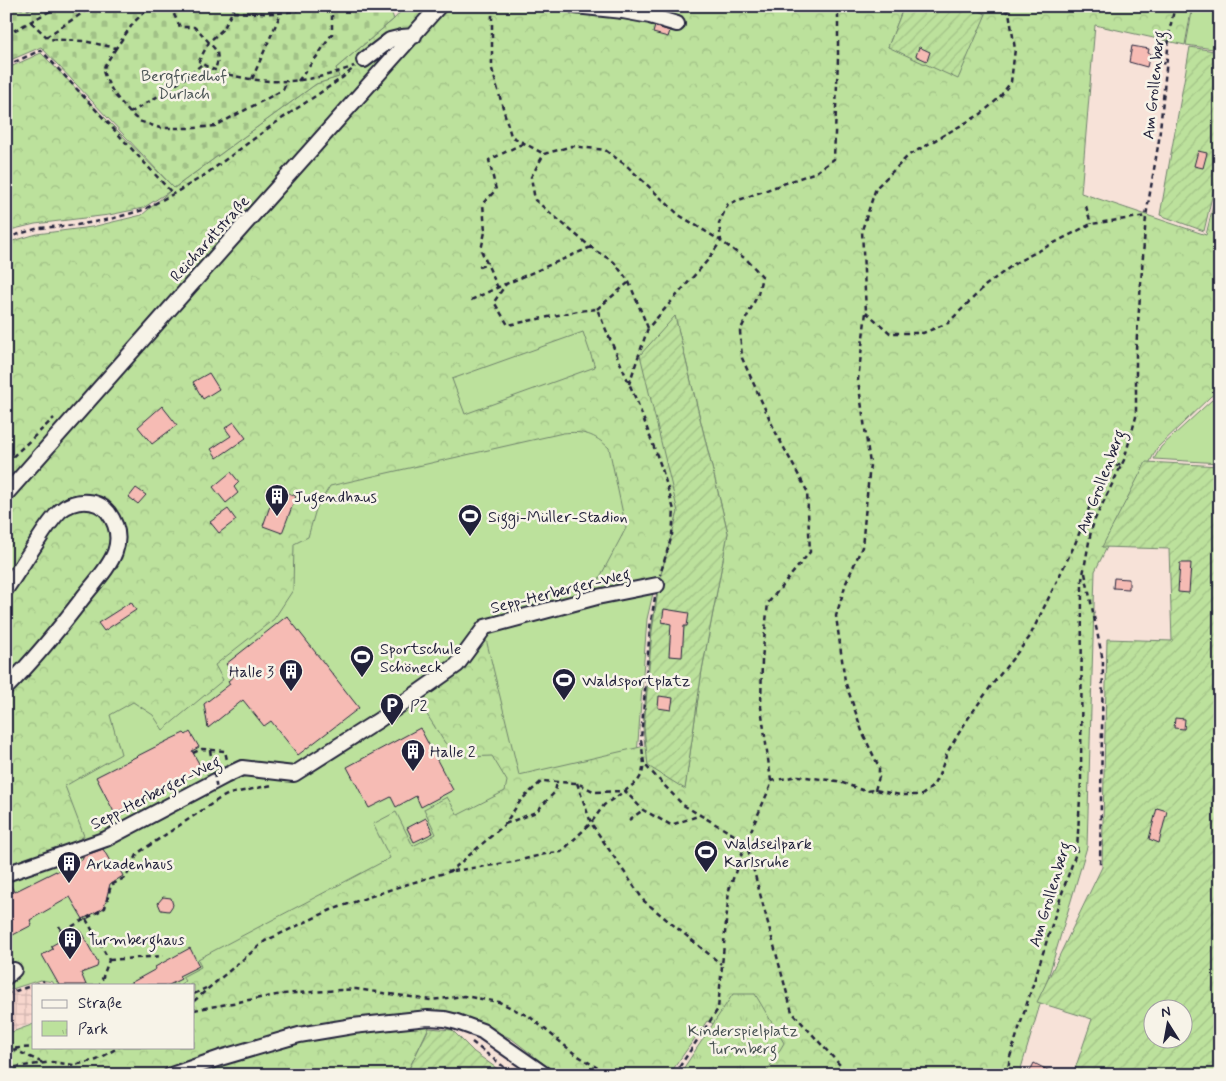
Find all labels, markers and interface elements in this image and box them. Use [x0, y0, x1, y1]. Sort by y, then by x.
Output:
street label: Am Grollenberg [1138, 30, 1172, 141]
park label: Bergfriedhof Durlach [141, 66, 227, 105]
street label: Reichardtstraße [166, 191, 255, 287]
street label: Am Grollenberg [1072, 427, 1132, 536]
building icon: Jugendhaus [264, 483, 290, 517]
place label: Jugendhaus [294, 487, 377, 509]
sports icon: Siggi-Müller-Stadion [457, 503, 483, 537]
place label: Siggi-Müller-Stadion [488, 507, 628, 529]
street label: Sepp-Herberger-Weg [488, 564, 633, 620]
place label: Sportschule Schöneck [380, 639, 461, 678]
sports icon: Sportschule Schöneck [349, 644, 375, 678]
building icon: Halle 3 [278, 658, 304, 692]
place label: Halle 3 [229, 662, 274, 683]
sports icon: Waldsportplatz [551, 667, 577, 701]
place label: Waldsportplatz [582, 671, 691, 692]
parking icon: P2 [379, 692, 405, 726]
place label: P2 [410, 696, 428, 717]
building icon: Halle 2 [400, 738, 426, 772]
place label: Halle 2 [430, 742, 476, 763]
street label: Sepp-Herberger-Weg [87, 751, 225, 836]
place label: Waldseilpark Karlsruhe [724, 834, 812, 873]
sports icon: Waldseilpark Karlsruhe [693, 839, 719, 873]
street label: Am Grollenberg [1024, 839, 1077, 950]
building icon: Arkadenhaus [56, 850, 82, 884]
place label: Arkadenhaus [86, 854, 173, 875]
building icon: Turmberghaus [57, 926, 83, 960]
place label: Turmberghaus [88, 930, 185, 952]
legend [32, 984, 195, 1048]
text: Straße [78, 994, 122, 1014]
north arrow [1144, 998, 1194, 1048]
text: N [1159, 1002, 1172, 1022]
text: Park [78, 1020, 108, 1040]
park label: Kinderspielplatz Turmberg [688, 1021, 799, 1061]

